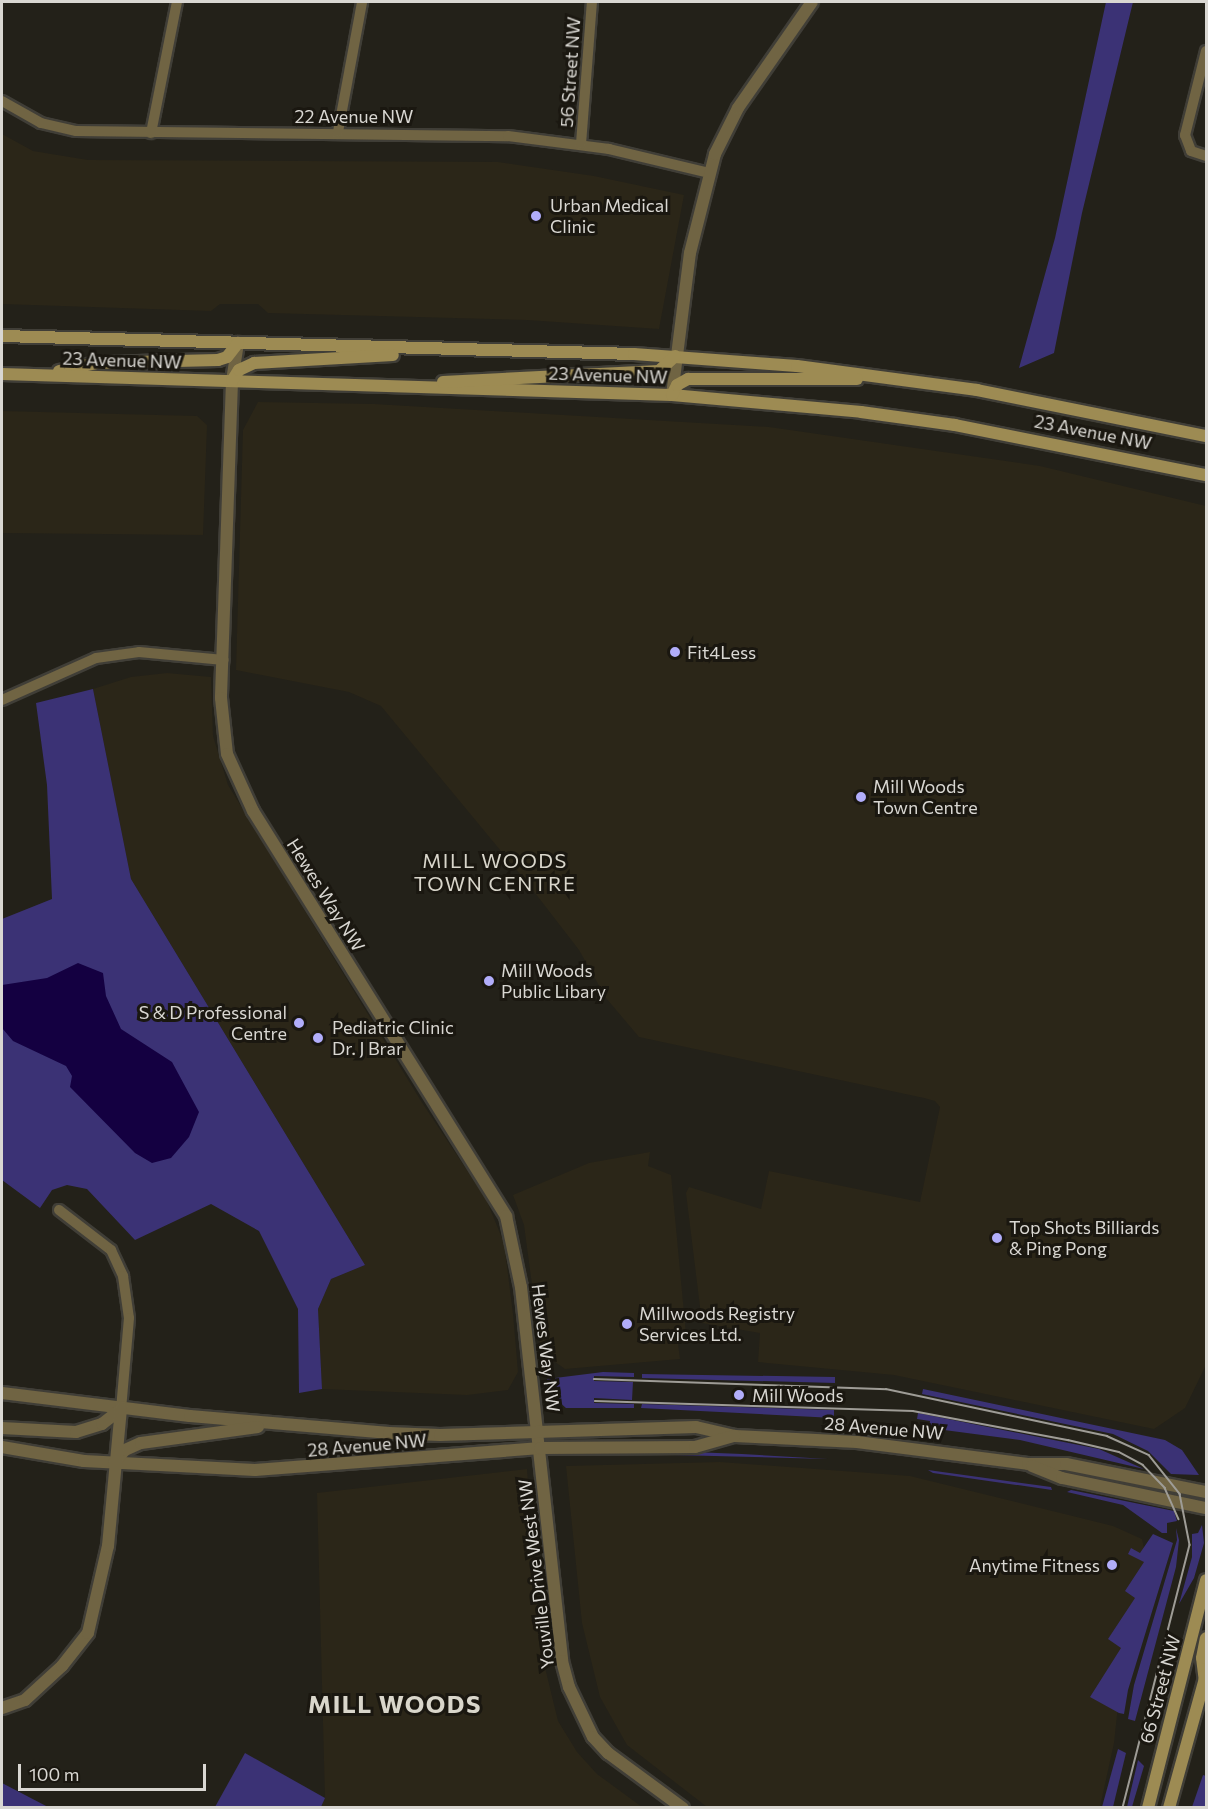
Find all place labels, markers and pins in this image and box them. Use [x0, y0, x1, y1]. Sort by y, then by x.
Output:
place label: Urban Medical Clinic [550, 195, 669, 238]
marker: Urban Medical Clinic [527, 207, 545, 225]
place label: Fit4Less [687, 641, 756, 663]
marker: Fit4Less [668, 645, 682, 659]
place label: Mill Woods Town Centre [873, 776, 978, 818]
marker: Mill Woods Town Centre [854, 790, 868, 804]
place label: Mill Woods Public Libary [501, 960, 606, 1002]
marker: Mill Woods Public Libary [482, 974, 496, 988]
place label: S & D Professional Centre [139, 1002, 287, 1044]
marker: S & D Professional Centre [292, 1016, 306, 1030]
place label: Pediatric Clinic Dr. J Brar [332, 1017, 454, 1060]
marker: Pediatric Clinic Dr. J Brar [309, 1029, 327, 1047]
place label: Top Shots Billiards & Ping Pong [1009, 1217, 1159, 1260]
marker: Top Shots Billiards & Ping Pong [990, 1231, 1004, 1245]
place label: Millwoods Registry Services Ltd. [639, 1303, 795, 1346]
marker: Millwoods Registry Services Ltd. [620, 1317, 634, 1331]
place label: Mill Woods [752, 1384, 844, 1406]
marker: Mill Woods [730, 1386, 748, 1404]
place label: Anytime Fitness [969, 1554, 1100, 1576]
marker: Anytime Fitness [1105, 1558, 1119, 1572]

